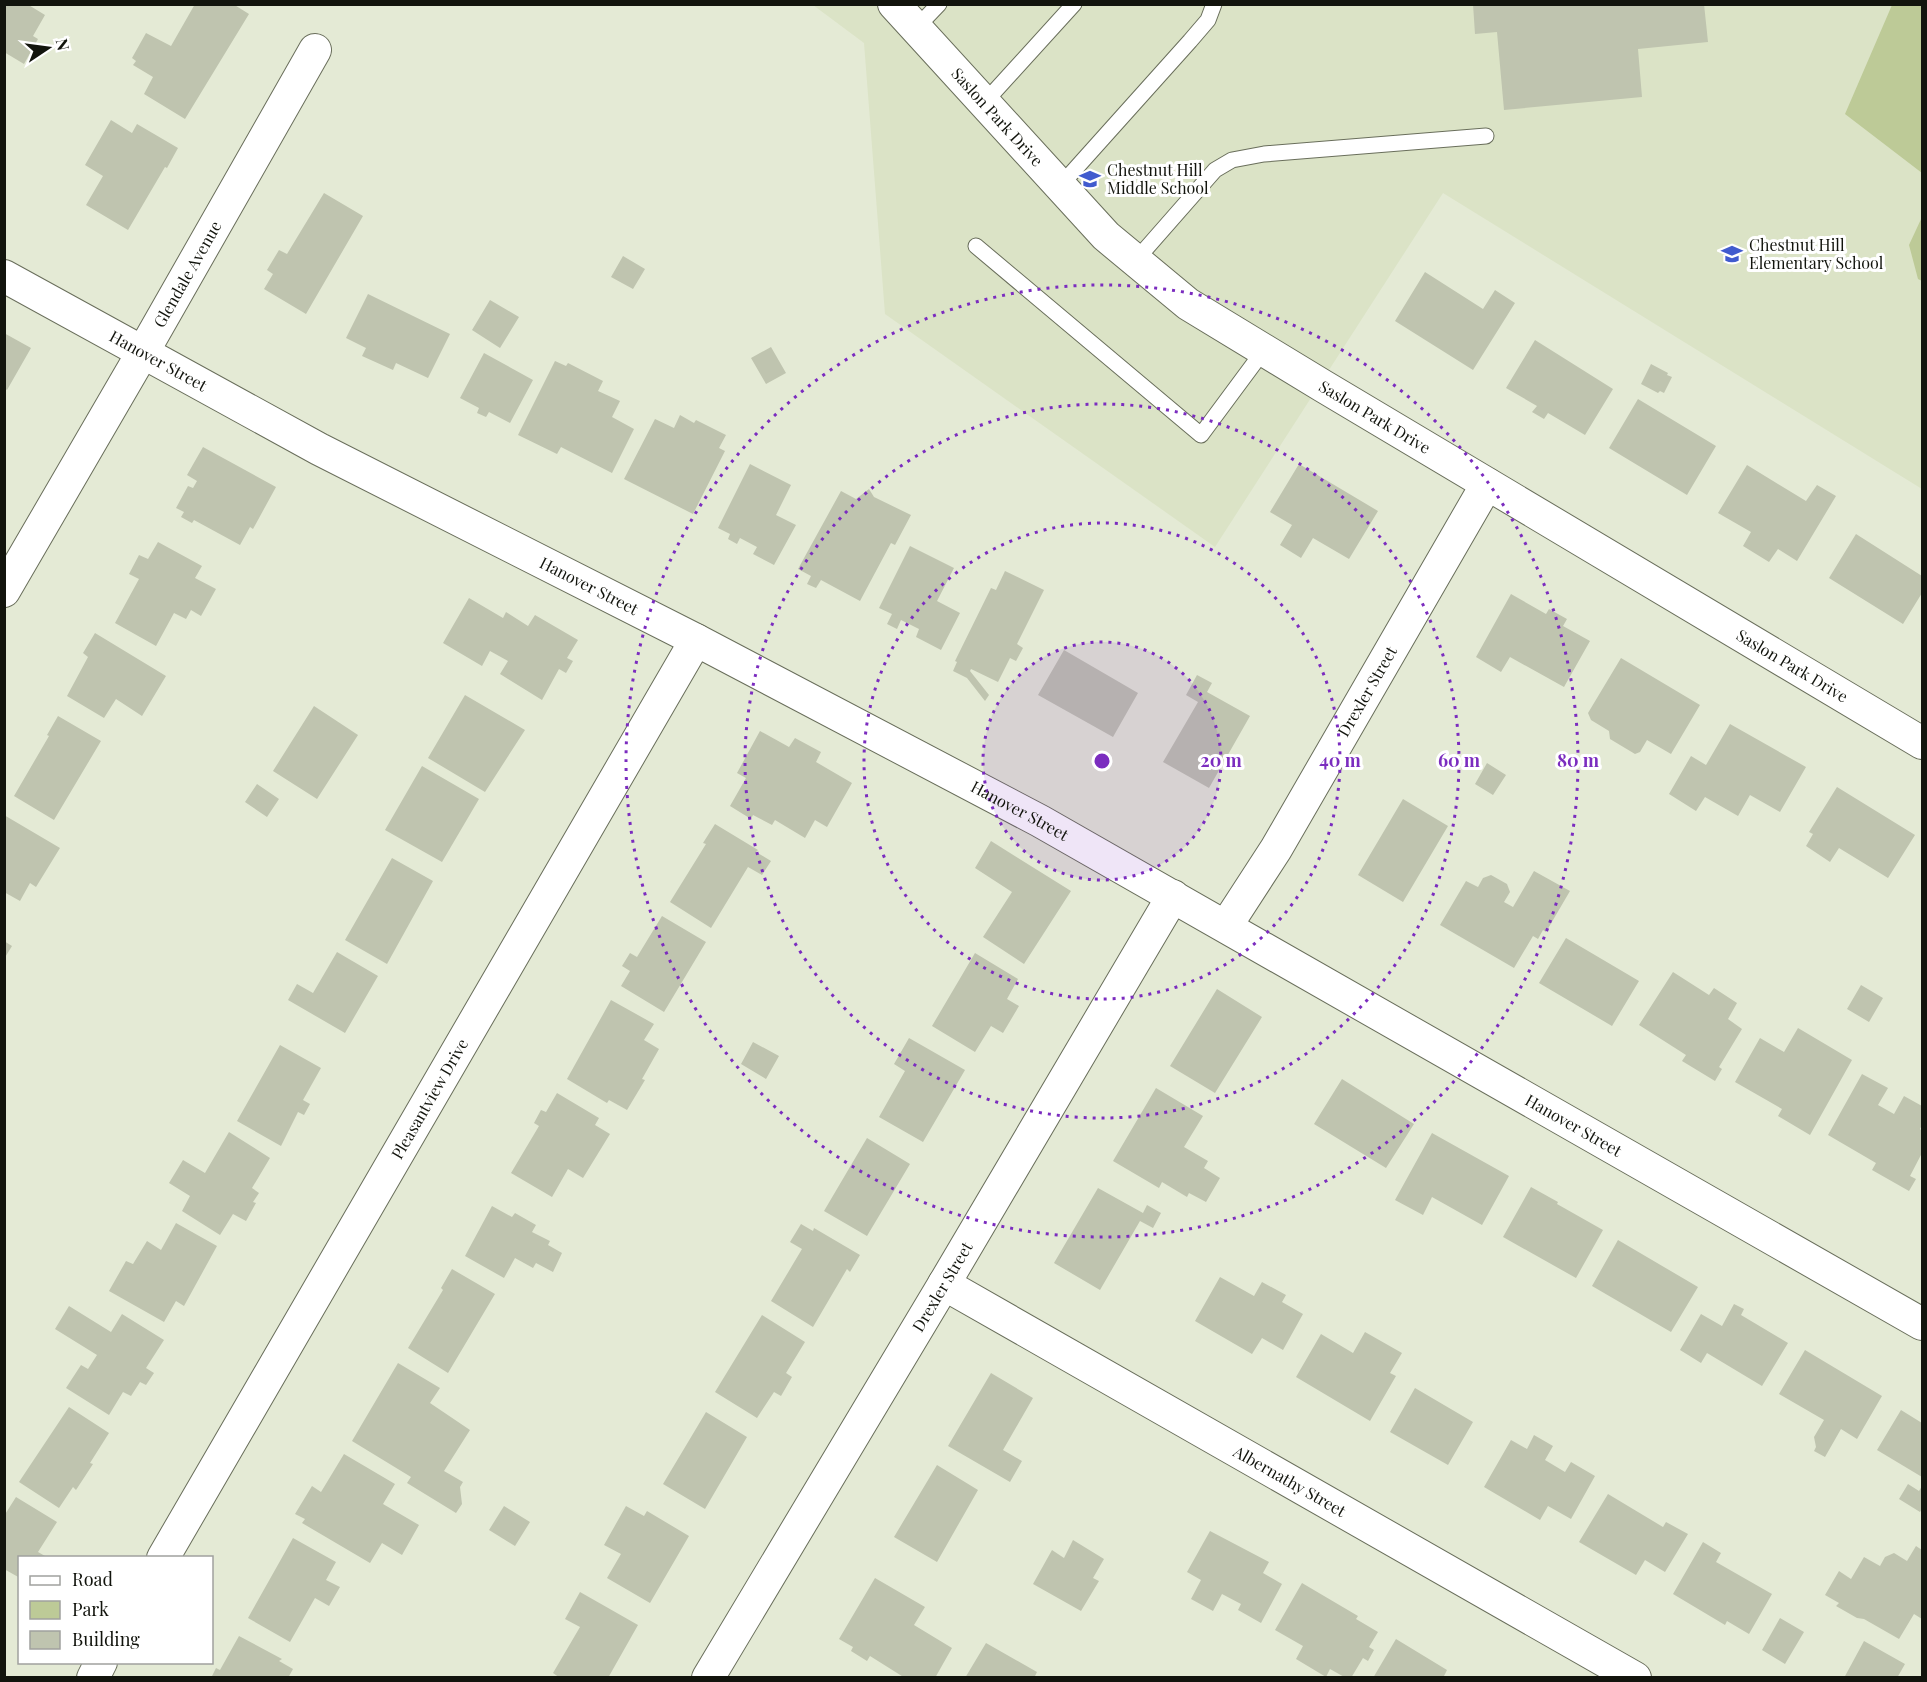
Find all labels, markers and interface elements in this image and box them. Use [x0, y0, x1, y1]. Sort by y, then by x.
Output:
north arrow [18, 18, 78, 78]
text: N [52, 37, 75, 53]
street label: Saslon Park Drive [947, 63, 1048, 170]
place label: Chestnut Hill Middle School [1107, 159, 1209, 198]
school or university icon: Chestnut Hill Middle School [1078, 167, 1102, 191]
street label: Glendale Avenue [148, 217, 226, 331]
place label: Chestnut Hill Elementary School [1749, 234, 1884, 273]
school or university icon: Chestnut Hill Elementary School [1720, 242, 1744, 266]
street label: Hanover Street [106, 325, 211, 396]
street label: Saslon Park Drive [1315, 375, 1435, 458]
street label: Hanover Street [536, 552, 642, 619]
street label: Saslon Park Drive [1733, 624, 1852, 707]
street label: Drexler Street [1332, 642, 1401, 740]
text: 20 m [1200, 748, 1242, 772]
text: 40 m [1319, 748, 1362, 772]
text: 60 m [1438, 748, 1481, 772]
text: 80 m [1557, 748, 1600, 772]
centre of rings [1092, 751, 1112, 771]
street label: Hanover Street [968, 776, 1073, 845]
street label: Pleasantview Drive [386, 1035, 472, 1163]
street label: Hanover Street [1522, 1089, 1626, 1161]
street label: Drexler Street [907, 1237, 977, 1335]
street label: Albernathy Street [1229, 1440, 1350, 1521]
legend [18, 1556, 213, 1664]
text: Road [72, 1567, 113, 1591]
text: Park [72, 1597, 109, 1621]
text: Building [72, 1627, 140, 1651]

